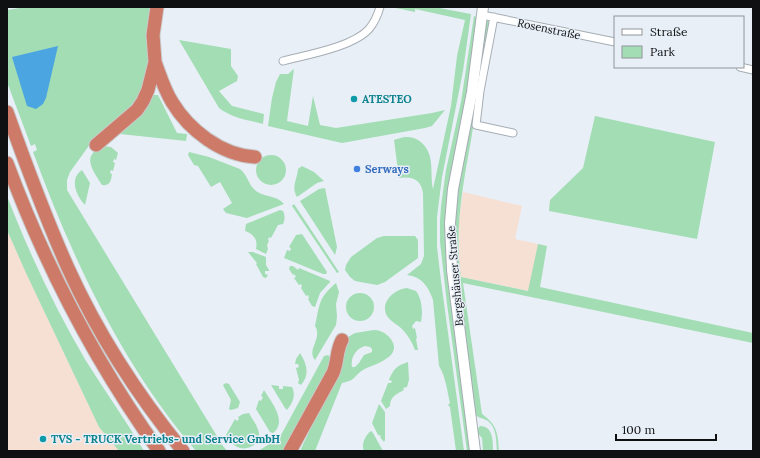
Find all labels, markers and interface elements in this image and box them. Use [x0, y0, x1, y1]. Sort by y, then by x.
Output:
street label: Rosenstraße [516, 15, 582, 43]
legend [614, 16, 744, 68]
text: Straße [650, 24, 688, 39]
text: Park [650, 44, 676, 59]
place label: ATESTEO [362, 92, 412, 106]
marker: ATESTEO [349, 94, 359, 104]
place label: Serways [365, 162, 409, 176]
marker: Serways [352, 164, 362, 174]
street label: Bergshäuser Straße [444, 225, 466, 327]
scale bar [616, 416, 716, 442]
text: 100 m [622, 422, 655, 437]
place label: TVS - TRUCK Vertriebs- und Service GmbH [51, 432, 280, 446]
marker: TVS - TRUCK Vertriebs- und Service GmbH [38, 434, 48, 444]

